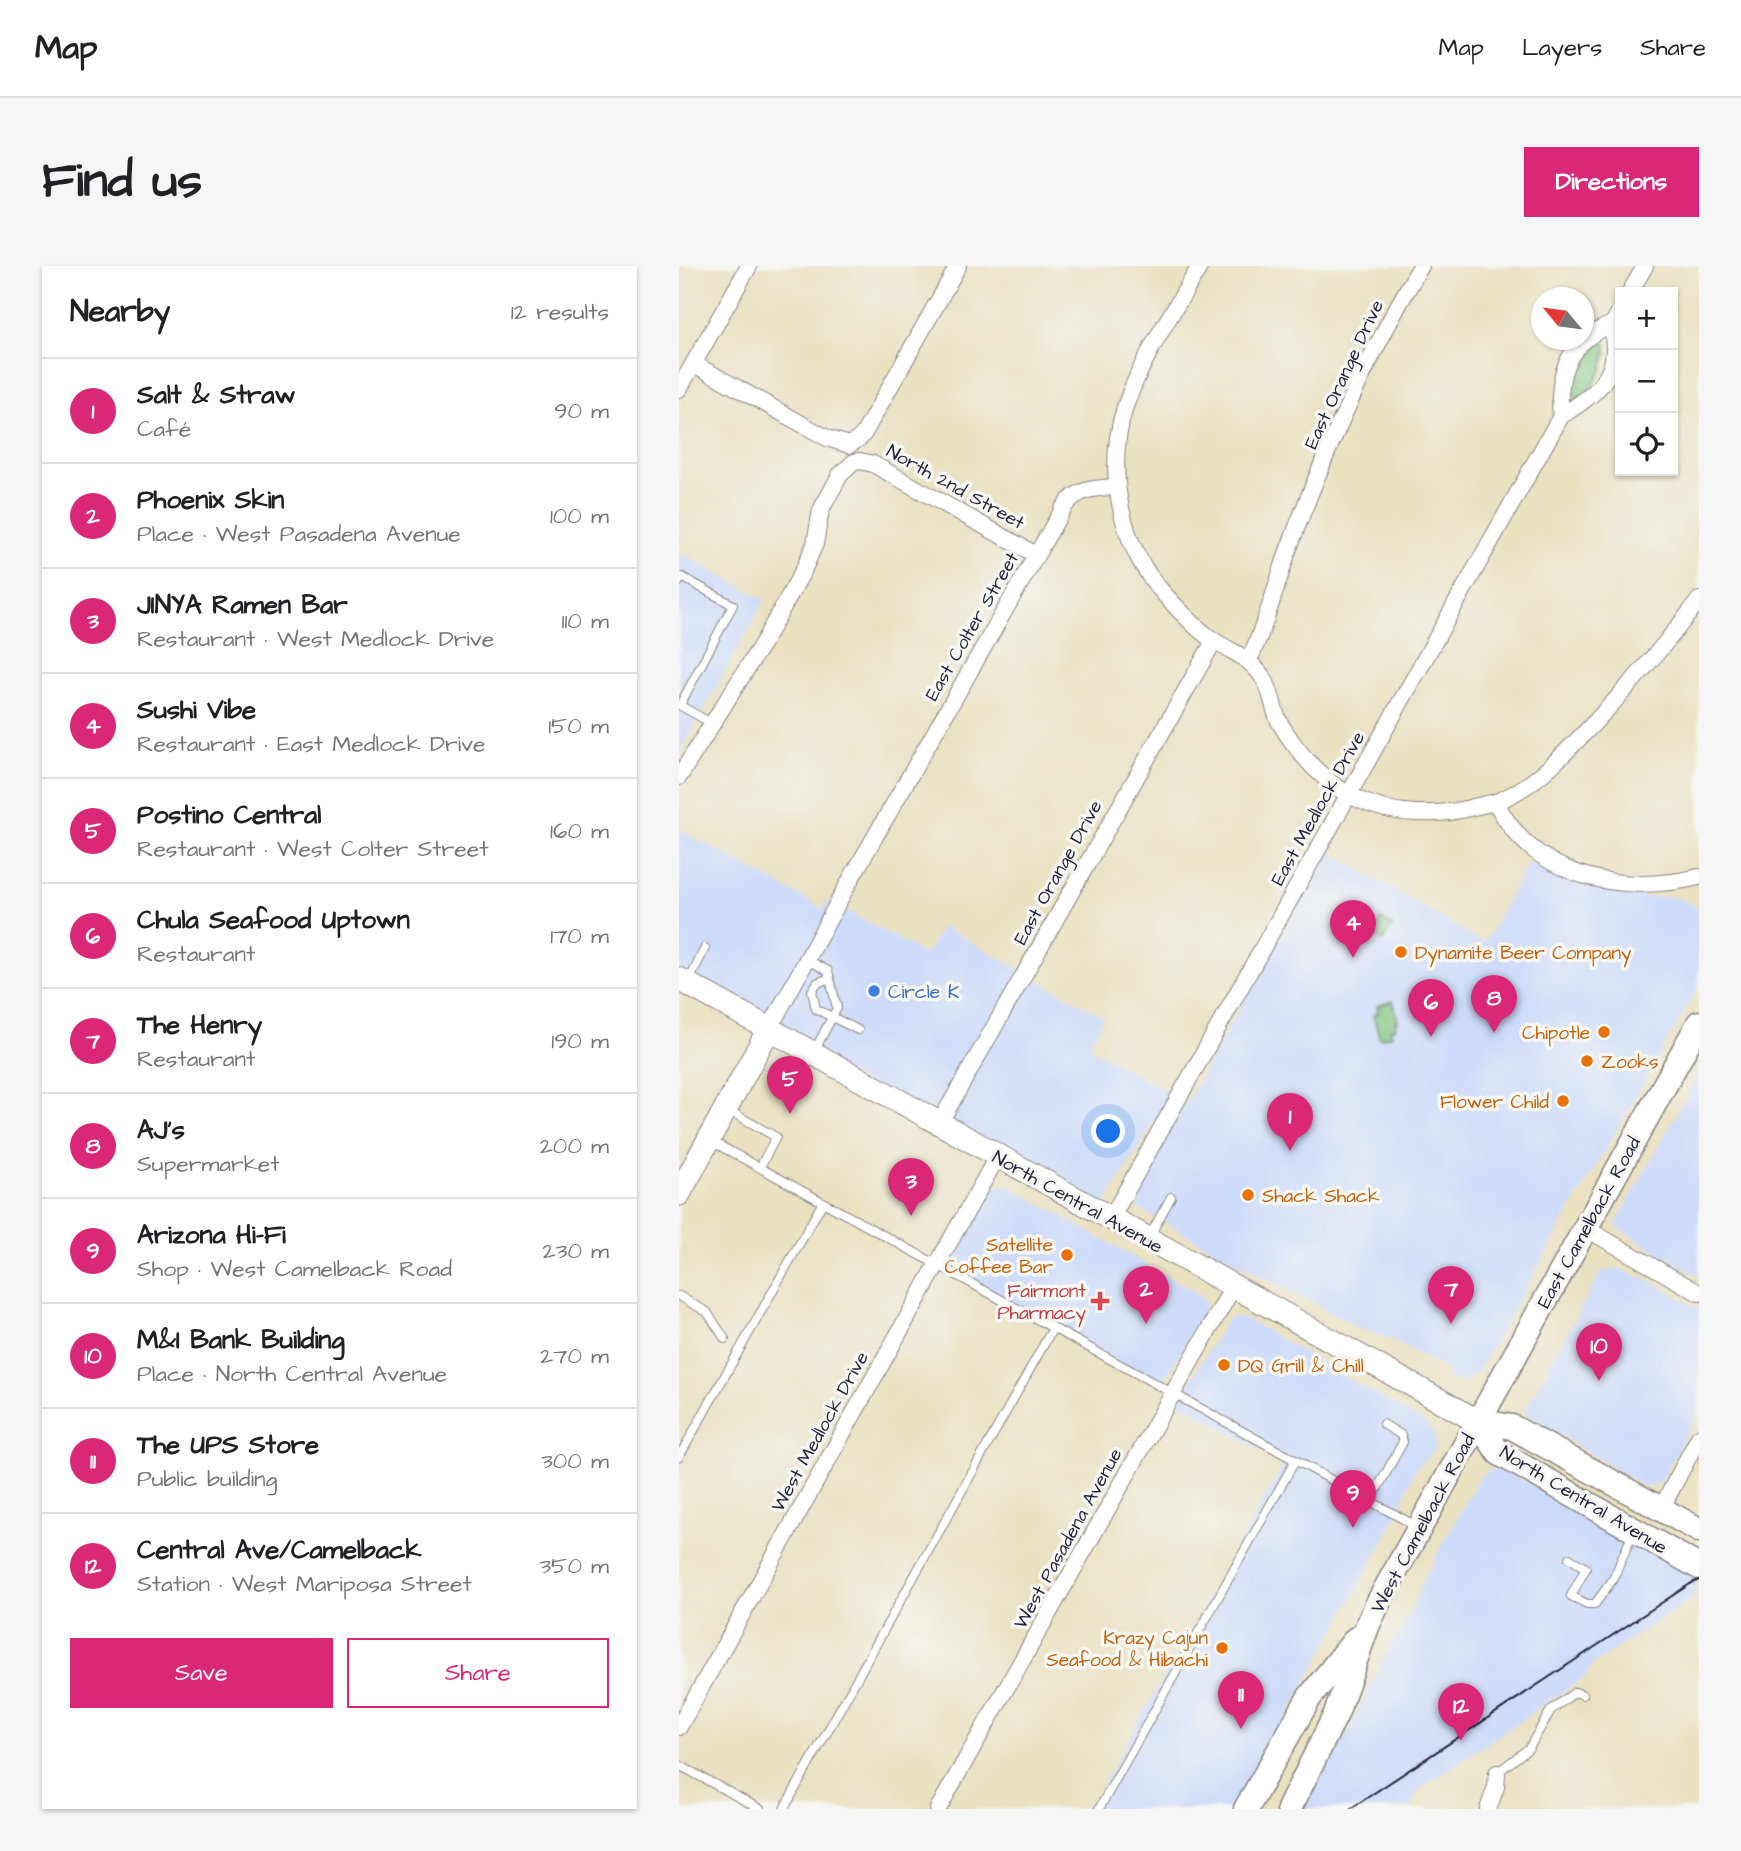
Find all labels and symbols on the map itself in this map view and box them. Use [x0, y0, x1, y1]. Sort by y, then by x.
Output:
north arrow [1531, 287, 1594, 350]
street label: East Orange Drive [1298, 296, 1392, 454]
street label: North 2nd Street [881, 438, 1029, 537]
street label: East Colter Street [919, 547, 1026, 706]
street label: East Medlock Drive [1265, 727, 1372, 891]
street label: East Orange Drive [1007, 796, 1110, 950]
pin: 4 [1330, 900, 1376, 958]
place label: Dynamite Beer Company [1415, 940, 1632, 968]
marker: Dynamite Beer Company [1393, 944, 1409, 960]
pin: 8 [1471, 975, 1517, 1033]
place label: Circle K [888, 979, 960, 1006]
pin: 6 [1408, 979, 1454, 1037]
marker: Circle K [866, 983, 882, 999]
place label: Chipotle [1522, 1020, 1590, 1047]
marker: Chipotle [1596, 1024, 1612, 1040]
place label: Zooks [1601, 1049, 1658, 1076]
marker: Zooks [1579, 1053, 1595, 1069]
pin: 5 [767, 1056, 813, 1114]
place label: Flower Child [1440, 1089, 1549, 1116]
pin: 1 [1267, 1093, 1313, 1151]
marker: Flower Child [1555, 1093, 1571, 1109]
your location [1091, 1114, 1125, 1148]
street label: East Camelback Road [1531, 1132, 1648, 1313]
street label: North Central Avenue [987, 1144, 1167, 1260]
pin: 3 [888, 1158, 934, 1216]
place label: Shack Shack [1262, 1183, 1380, 1210]
marker: Shack Shack [1240, 1187, 1256, 1203]
place label: Satellite Coffee Bar [944, 1232, 1054, 1281]
marker: Satellite Coffee Bar [1059, 1247, 1075, 1263]
pin: 2 [1123, 1266, 1169, 1324]
pin: 7 [1428, 1266, 1474, 1324]
place label: Fairmont Pharmacy [997, 1278, 1087, 1328]
marker: Fairmont Pharmacy [1092, 1293, 1108, 1309]
pin: 10 [1576, 1323, 1622, 1381]
street label: West Medlock Drive [765, 1347, 876, 1517]
place label: DQ Grill & Chill [1238, 1353, 1364, 1380]
marker: DQ Grill & Chill [1216, 1357, 1232, 1373]
street label: West Camelback Road [1365, 1429, 1482, 1618]
street label: North Central Avenue [1494, 1439, 1672, 1561]
street label: West Pasadena Avenue [1007, 1444, 1129, 1634]
pin: 9 [1330, 1470, 1376, 1528]
place label: Krazy Cajun Seafood & Hibachi [1046, 1625, 1208, 1674]
marker: Krazy Cajun Seafood & Hibachi [1214, 1640, 1230, 1656]
pin: 11 [1218, 1671, 1264, 1729]
pin: 12 [1438, 1683, 1484, 1741]

